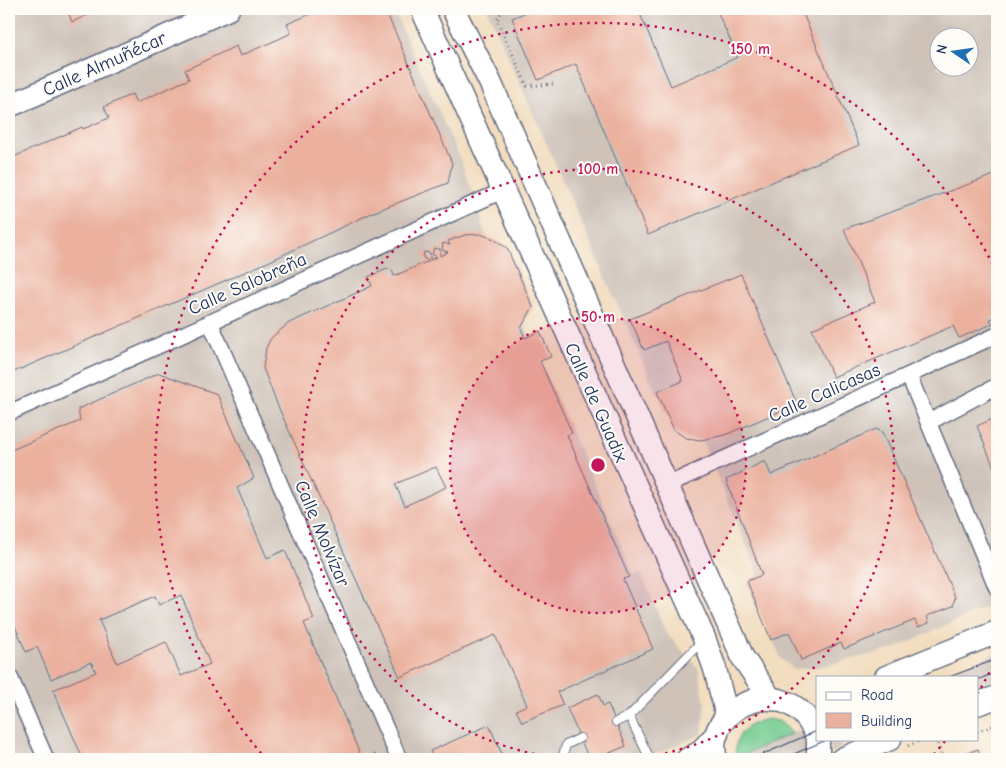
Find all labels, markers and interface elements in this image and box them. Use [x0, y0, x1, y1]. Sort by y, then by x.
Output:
street label: Calle Almuñécar [39, 27, 170, 101]
north arrow [928, 28, 978, 78]
text: 150 m [730, 40, 770, 58]
text: N [933, 43, 951, 56]
text: 100 m [578, 160, 618, 178]
street label: Calle Salobreña [185, 248, 310, 320]
text: 50 m [581, 308, 615, 326]
street label: Calle de Guadix [560, 339, 633, 466]
street label: Calle Calicasas [765, 358, 884, 427]
centre of rings [589, 456, 607, 474]
street label: Calle Molvízar [290, 477, 355, 590]
legend [816, 676, 978, 740]
text: Road [861, 686, 893, 704]
text: Building [861, 712, 912, 730]

